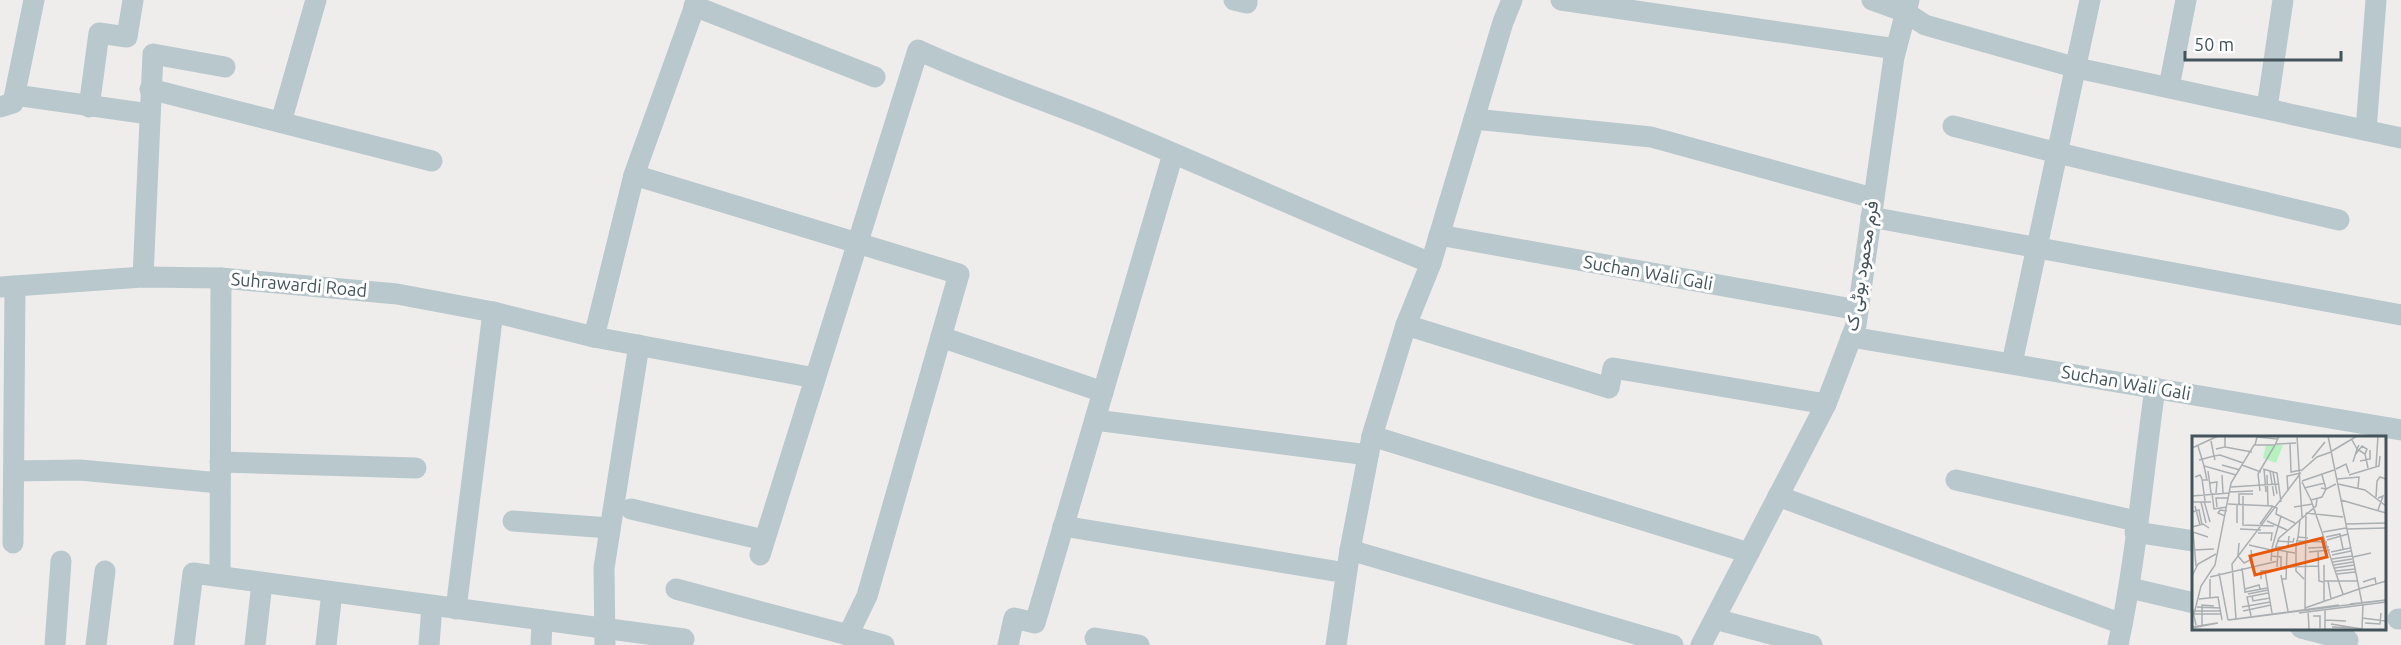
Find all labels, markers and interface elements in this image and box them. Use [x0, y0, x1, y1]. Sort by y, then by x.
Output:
scale bar [2185, 24, 2341, 62]
text: 50 m [2194, 34, 2234, 54]
street label: فرم محمود بوٹی ک [1841, 199, 1884, 333]
street label: Suchan Wali Gali [1582, 251, 1714, 293]
street label: Suhrawardi Road [230, 268, 368, 300]
street label: Suchan Wali Gali [2060, 361, 2192, 403]
inset map [2192, 436, 2386, 630]

